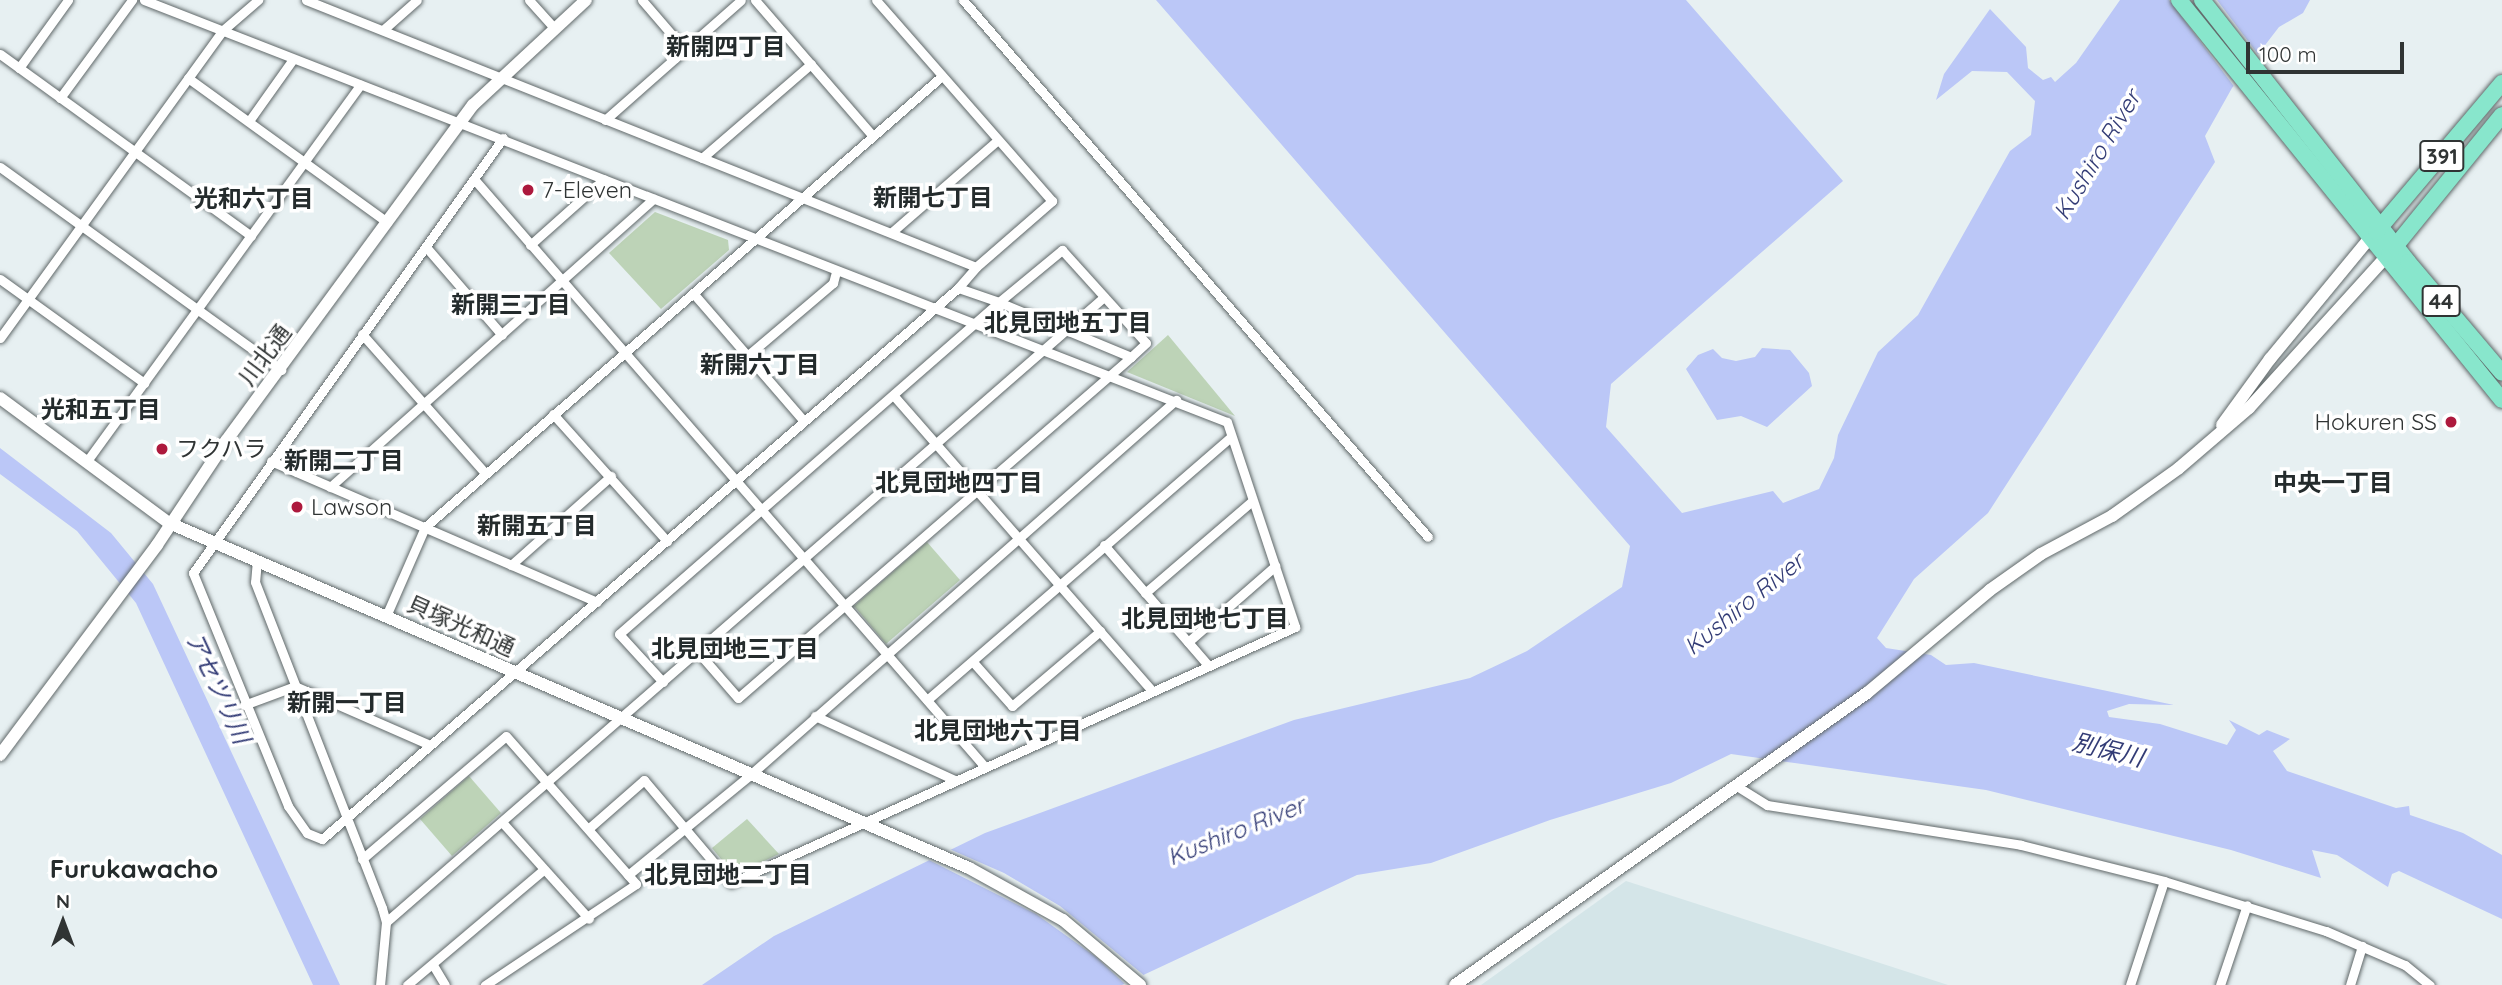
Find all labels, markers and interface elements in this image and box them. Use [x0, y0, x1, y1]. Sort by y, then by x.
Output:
scale bar [2250, 28, 2408, 72]
district label: 新開四丁目 [666, 33, 786, 61]
text: 100 m [2259, 41, 2317, 67]
water label: Kushiro River [2047, 85, 2147, 225]
road number: 391 [2419, 138, 2465, 174]
place label: 7-Eleven [542, 176, 632, 204]
marker: 7-Eleven [520, 182, 536, 198]
district label: 新開七丁目 [873, 184, 993, 212]
district label: 光和六丁目 [194, 185, 314, 213]
road number: 44 [2420, 284, 2462, 318]
district label: 新開三丁目 [451, 291, 571, 319]
district label: 北見団地五丁目 [984, 309, 1152, 337]
street label: 川北通 [233, 319, 297, 391]
district label: 新開六丁目 [700, 351, 820, 379]
district label: 光和五丁目 [41, 396, 161, 424]
place label: Hokuren SS [2315, 408, 2437, 436]
marker: Hokuren SS [2443, 414, 2459, 430]
place label: フクハラ [176, 435, 268, 463]
marker: フクハラ [154, 441, 170, 457]
district label: 新開二丁目 [284, 447, 404, 475]
district label: 北見団地四丁目 [875, 469, 1043, 497]
district label: 中央一丁目 [2273, 469, 2393, 497]
place label: Lawson [311, 493, 392, 521]
marker: Lawson [289, 499, 305, 515]
district label: 新開五丁目 [477, 512, 597, 540]
water label: Kushiro River [1678, 547, 1810, 661]
street label: 貝塚光和通 [403, 590, 519, 662]
district label: 北見団地七丁目 [1121, 605, 1289, 633]
water label: アセツリ川 [180, 628, 256, 748]
district label: 北見団地三丁目 [651, 635, 819, 663]
district label: 新開一丁目 [287, 689, 407, 717]
district label: 北見団地六丁目 [914, 717, 1082, 745]
water label: 別保川 [2070, 727, 2146, 773]
water label: Kushiro River [1163, 790, 1309, 872]
district label: Furukawacho [50, 853, 218, 885]
district label: 北見団地二丁目 [644, 861, 812, 889]
north arrow [28, 887, 98, 957]
text: N [56, 889, 70, 913]

